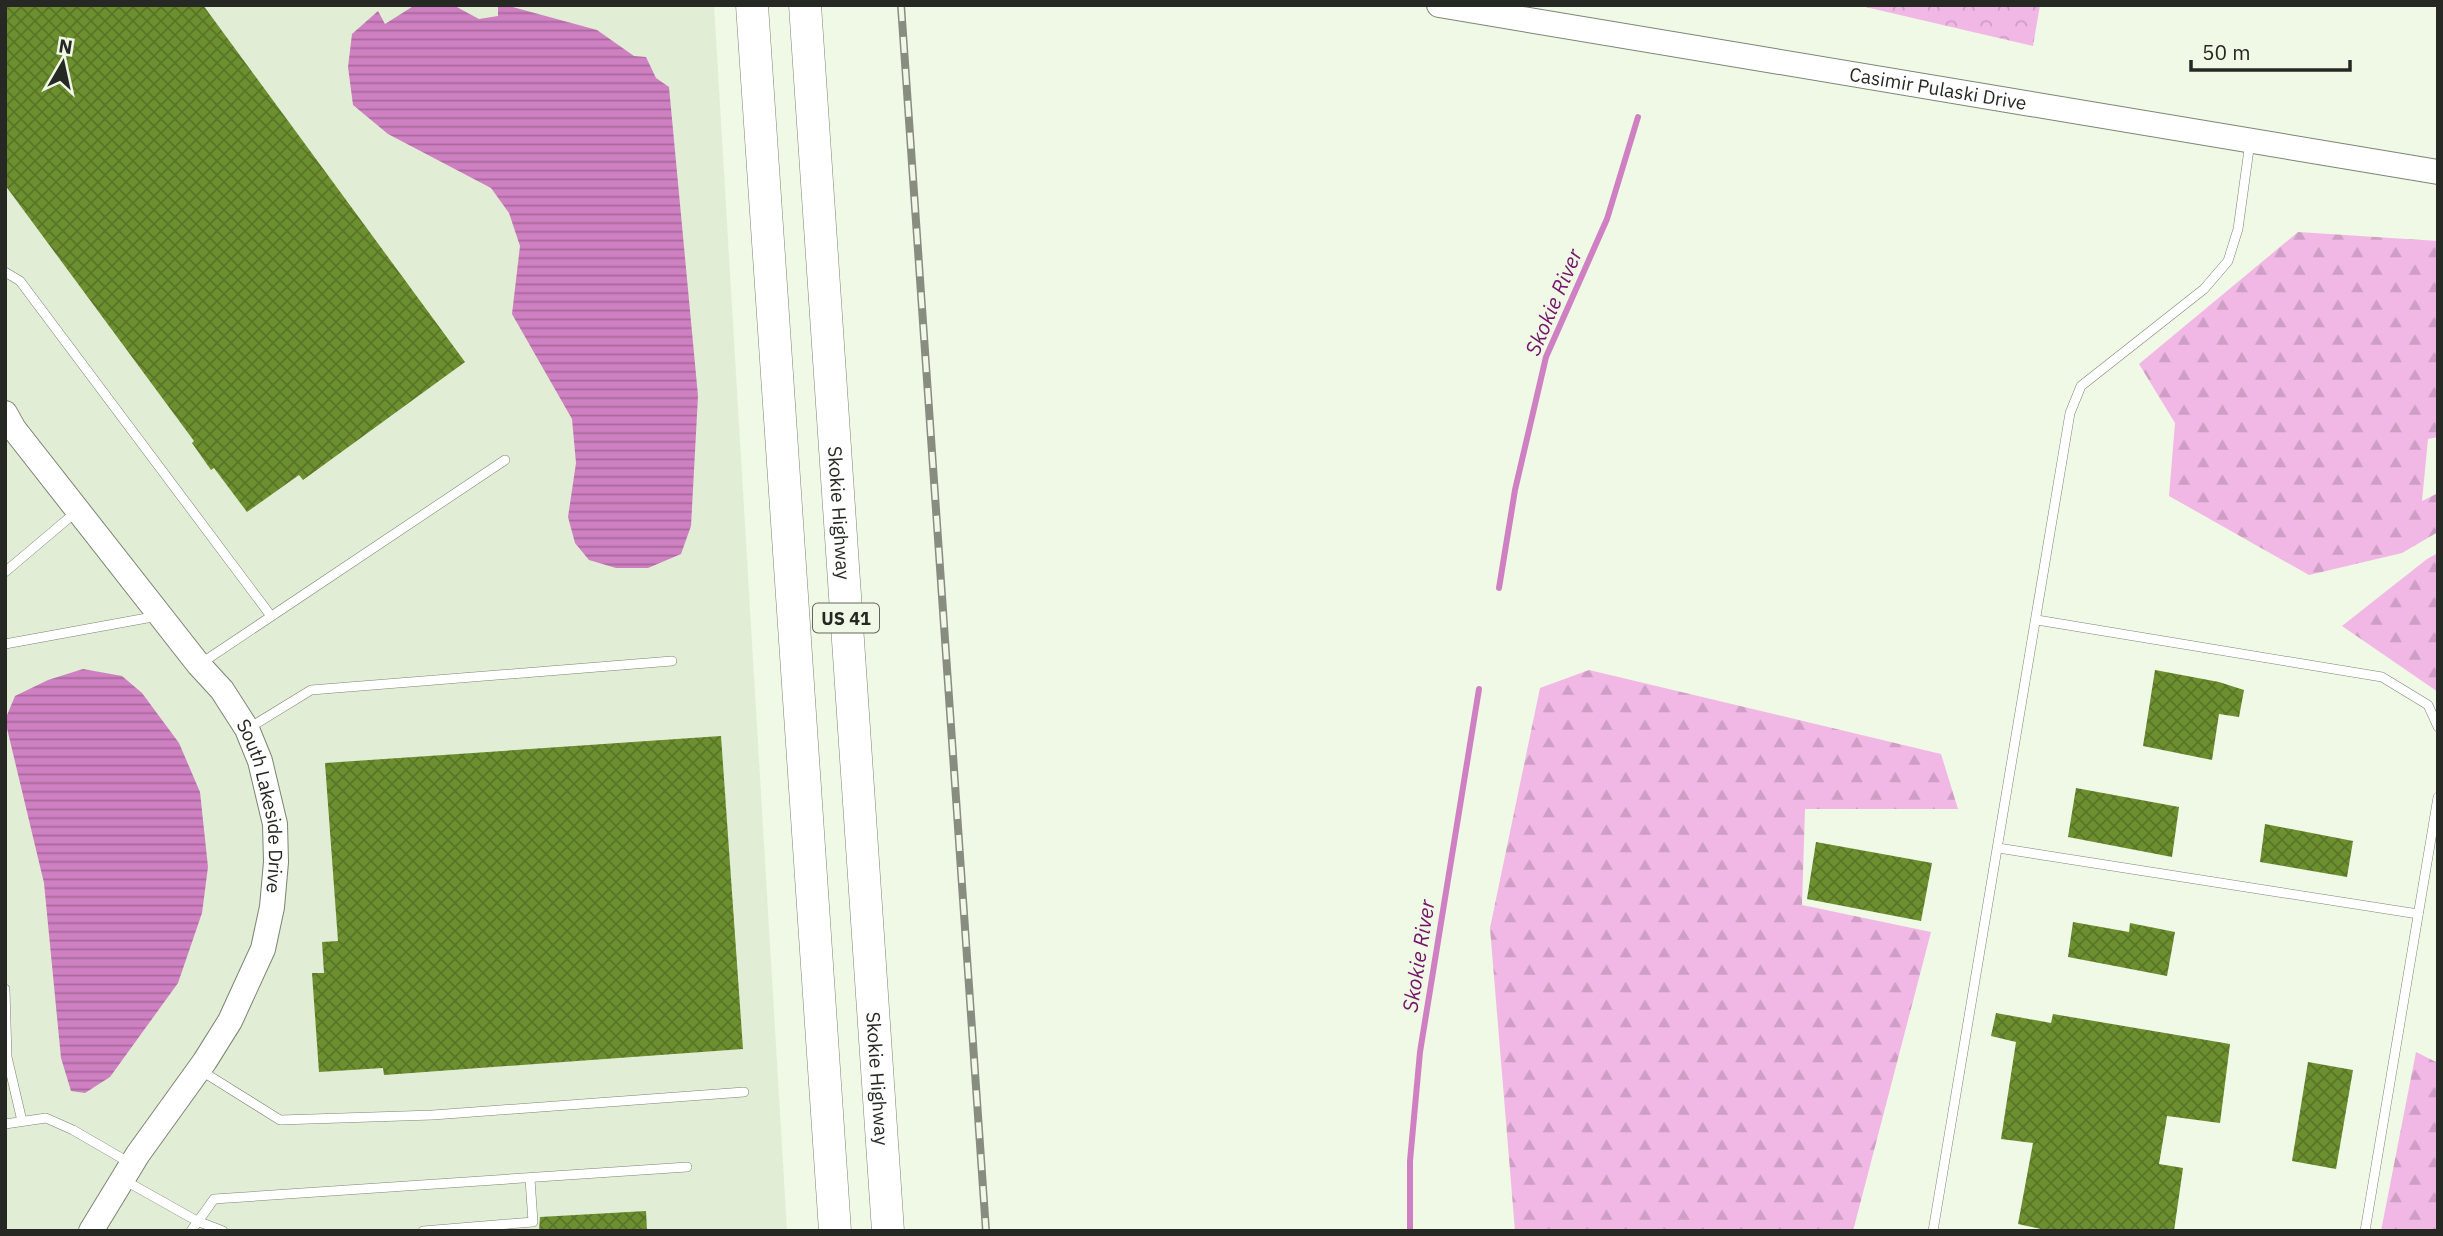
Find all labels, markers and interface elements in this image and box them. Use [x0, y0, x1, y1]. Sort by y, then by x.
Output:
north arrow [28, 28, 98, 98]
scale bar [2191, 28, 2350, 72]
text: N [57, 33, 74, 59]
text: 50 m [2202, 38, 2251, 66]
street label: Casimir Pulaski Drive [1848, 62, 2028, 115]
water label: Skokie River [1518, 243, 1589, 360]
street label: Skokie Highway [823, 445, 856, 581]
road number: US 41 [813, 604, 879, 632]
street label: South Lakeside Drive [232, 714, 288, 894]
water label: Skokie River [1395, 897, 1441, 1014]
street label: Skokie Highway [861, 1011, 894, 1147]

